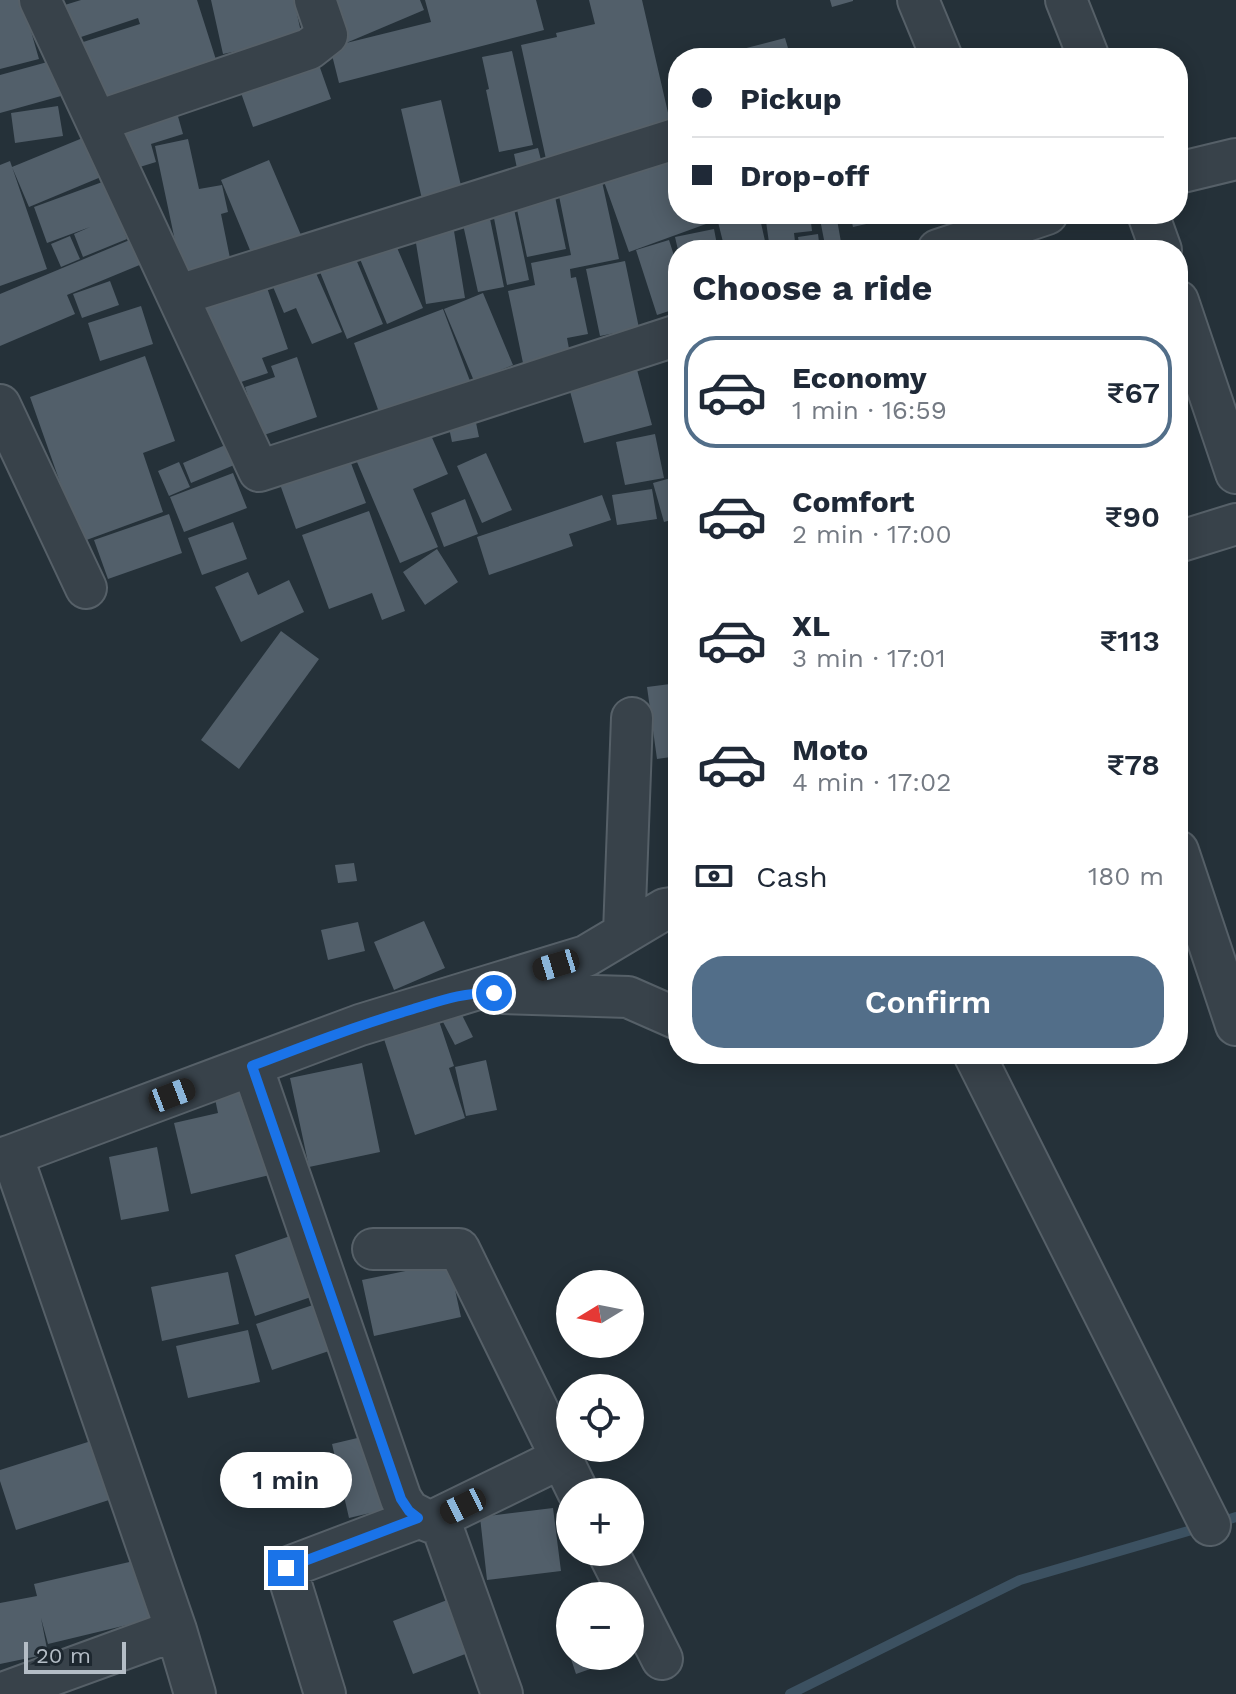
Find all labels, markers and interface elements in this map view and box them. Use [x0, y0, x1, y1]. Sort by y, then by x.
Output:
text: Pickup [740, 81, 842, 116]
text: Drop-off [740, 158, 869, 193]
text: Choose a ride [692, 267, 932, 309]
icon: car [696, 356, 768, 428]
text: Economy [792, 360, 927, 395]
text: ₹67 [1107, 375, 1160, 410]
text: 1 min · 16:59 [792, 395, 947, 425]
icon: car [696, 480, 768, 552]
text: Comfort [792, 484, 914, 519]
text: ₹90 [1105, 499, 1160, 534]
text: 2 min · 17:00 [792, 519, 952, 549]
icon: car [696, 604, 768, 676]
text: XL [792, 608, 830, 643]
text: ₹113 [1100, 623, 1160, 658]
text: 3 min · 17:01 [792, 643, 946, 673]
icon: car [696, 728, 768, 800]
text: Moto [792, 732, 868, 767]
text: ₹78 [1107, 747, 1160, 782]
text: 4 min · 17:02 [792, 767, 951, 797]
icon: cash [692, 854, 736, 898]
text: Cash [756, 859, 828, 894]
text: 180 m [1088, 861, 1164, 891]
car [530, 947, 582, 983]
button: Confirm [692, 956, 1164, 1048]
route start [476, 975, 512, 1011]
car [145, 1075, 199, 1115]
north arrow [556, 1270, 644, 1358]
map controls [556, 1270, 644, 1670]
button: locate [556, 1374, 644, 1462]
callout: 1 min [220, 1452, 352, 1508]
text: 1 min [253, 1465, 319, 1495]
button: + [556, 1478, 644, 1566]
car [436, 1485, 490, 1527]
route end [268, 1550, 304, 1586]
button: − [556, 1582, 644, 1670]
scale bar [24, 1638, 126, 1674]
text: 20 m [36, 1643, 91, 1668]

